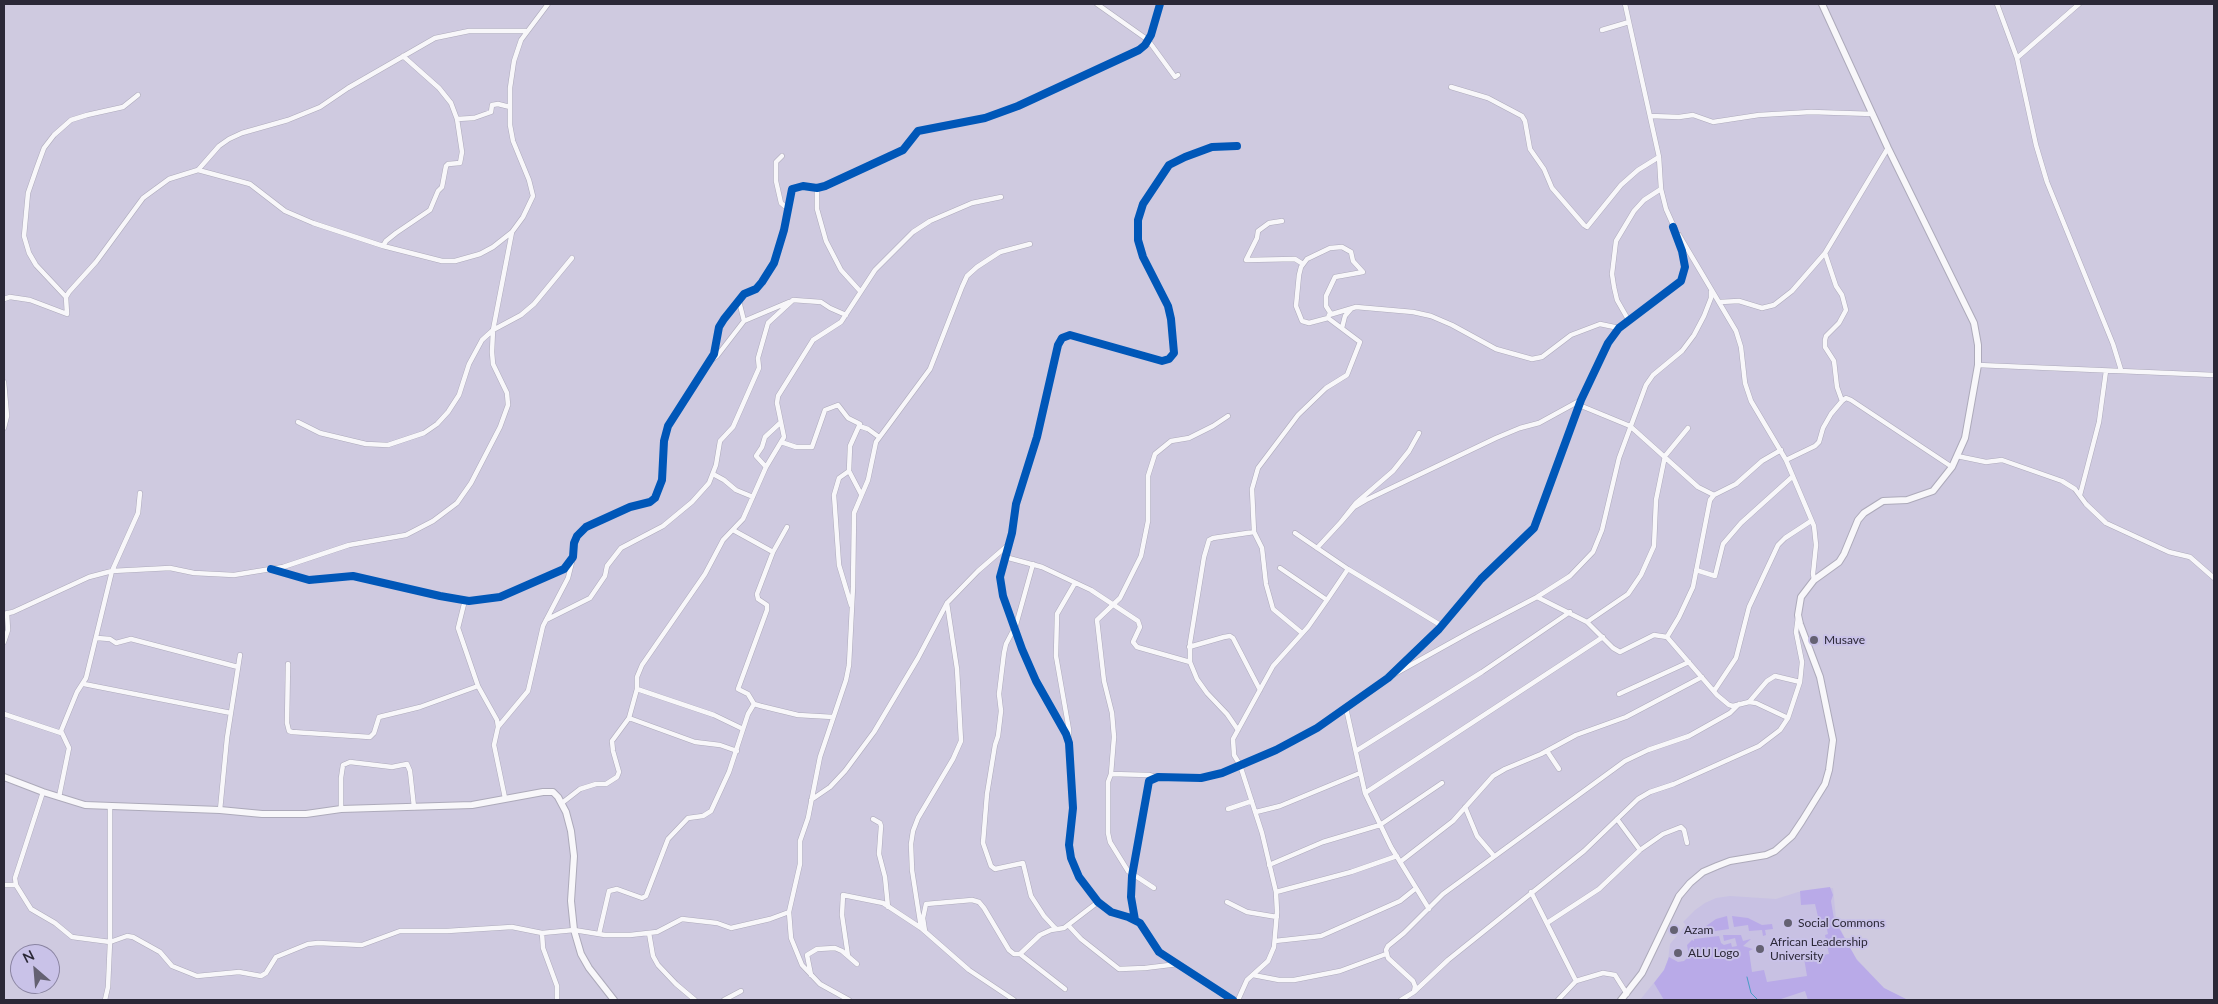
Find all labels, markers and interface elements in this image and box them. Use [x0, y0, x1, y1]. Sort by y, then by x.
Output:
place label: Musave [1824, 633, 1865, 647]
marker: Musave [1808, 634, 1820, 646]
place label: Social Commons [1798, 916, 1885, 930]
marker: Social Commons [1782, 917, 1794, 929]
place label: Azam [1684, 923, 1713, 937]
marker: Azam [1668, 924, 1680, 936]
place label: African Leadership University [1770, 935, 1868, 963]
marker: African Leadership University [1754, 943, 1766, 955]
north arrow [10, 944, 60, 994]
text: N [20, 946, 37, 966]
place label: ALU Logo [1688, 946, 1739, 960]
marker: ALU Logo [1672, 947, 1684, 959]

